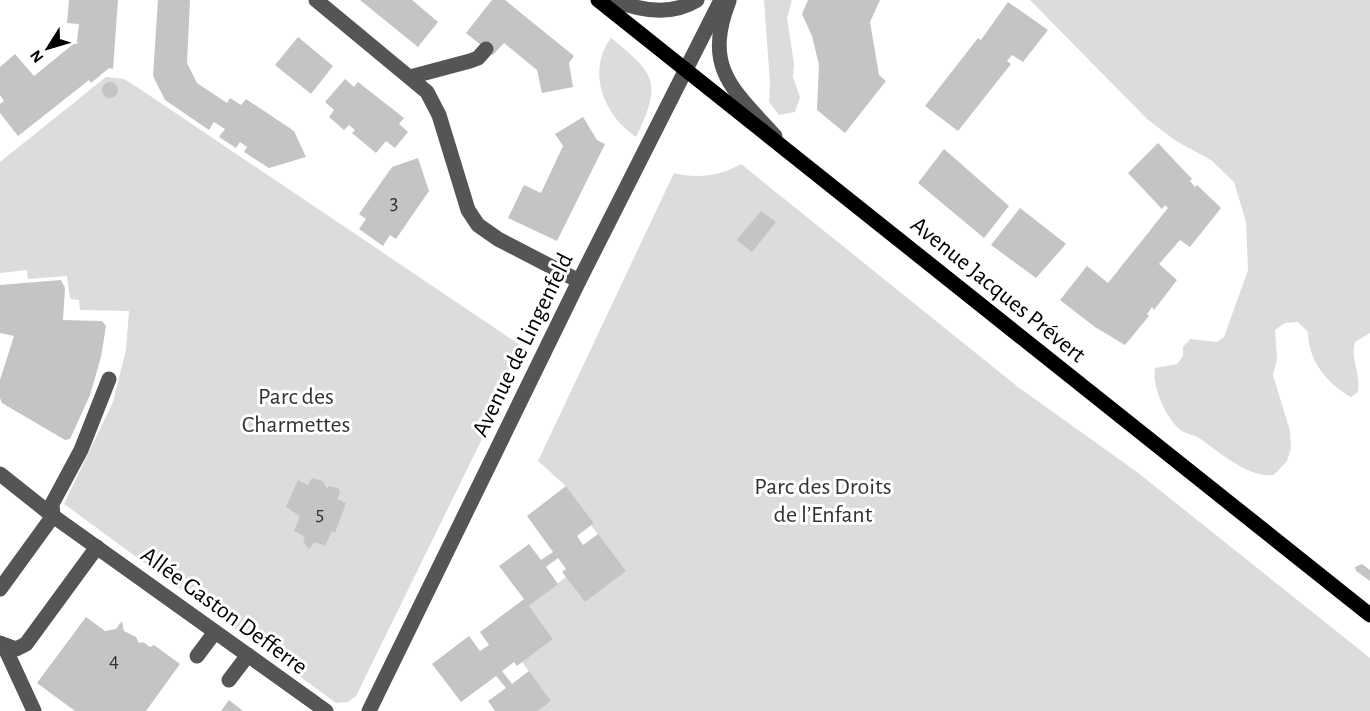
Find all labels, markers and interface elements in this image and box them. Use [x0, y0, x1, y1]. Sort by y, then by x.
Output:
north arrow [18, 18, 78, 78]
text: N [27, 47, 47, 66]
house number: 3 [390, 192, 398, 213]
street label: Avenue Jacques Prévert [906, 212, 1090, 368]
street label: Avenue de Lingenfeld [468, 250, 578, 440]
park label: Parc des Charmettes [242, 385, 350, 437]
park label: Parc des Droits de l’Enfant [754, 475, 892, 527]
house number: 5 [316, 503, 324, 524]
street label: Allée Gaston Defferre [136, 543, 312, 679]
house number: 4 [109, 650, 119, 671]

